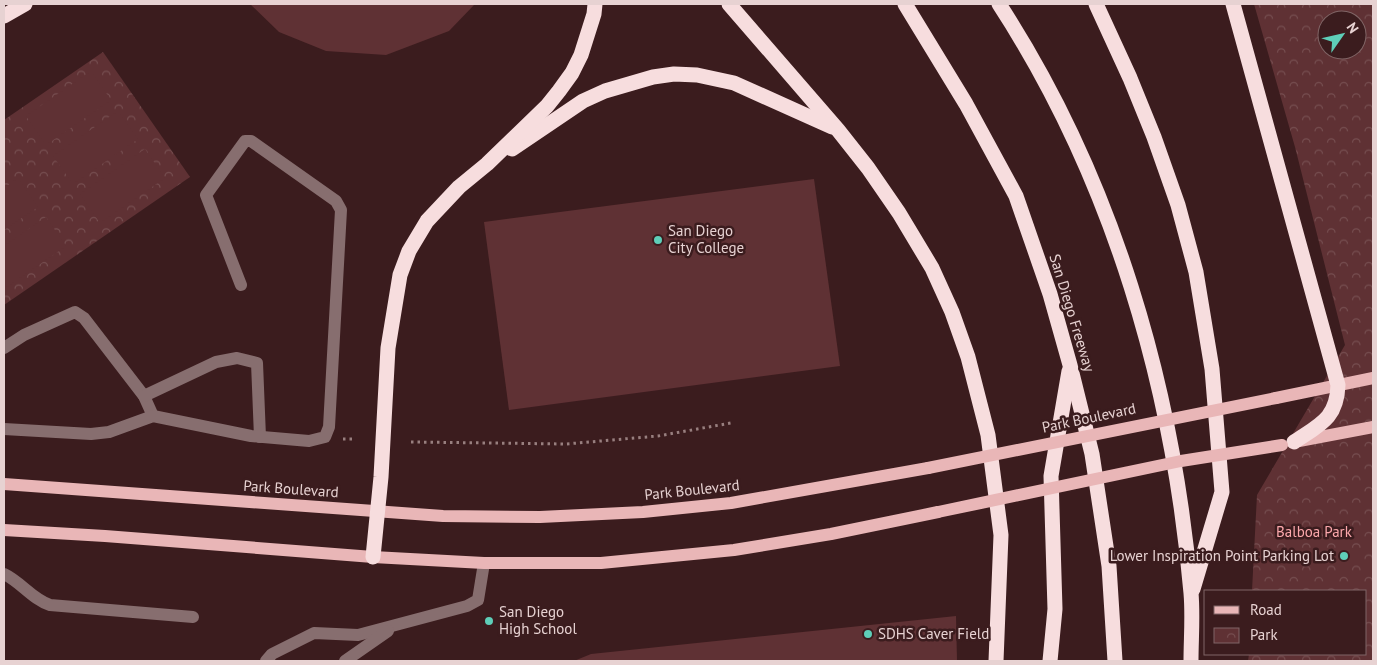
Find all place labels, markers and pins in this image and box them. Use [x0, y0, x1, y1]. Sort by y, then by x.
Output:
place label: San Diego City College [668, 221, 744, 257]
marker: San Diego City College [652, 234, 664, 246]
place label: Lower Inspiration Point Parking Lot [1110, 546, 1334, 565]
marker: Lower Inspiration Point Parking Lot [1338, 550, 1350, 562]
place label: San Diego High School [499, 602, 577, 638]
marker: San Diego High School [483, 615, 495, 627]
place label: SDHS Caver Field [878, 624, 989, 643]
marker: SDHS Caver Field [862, 628, 874, 640]

